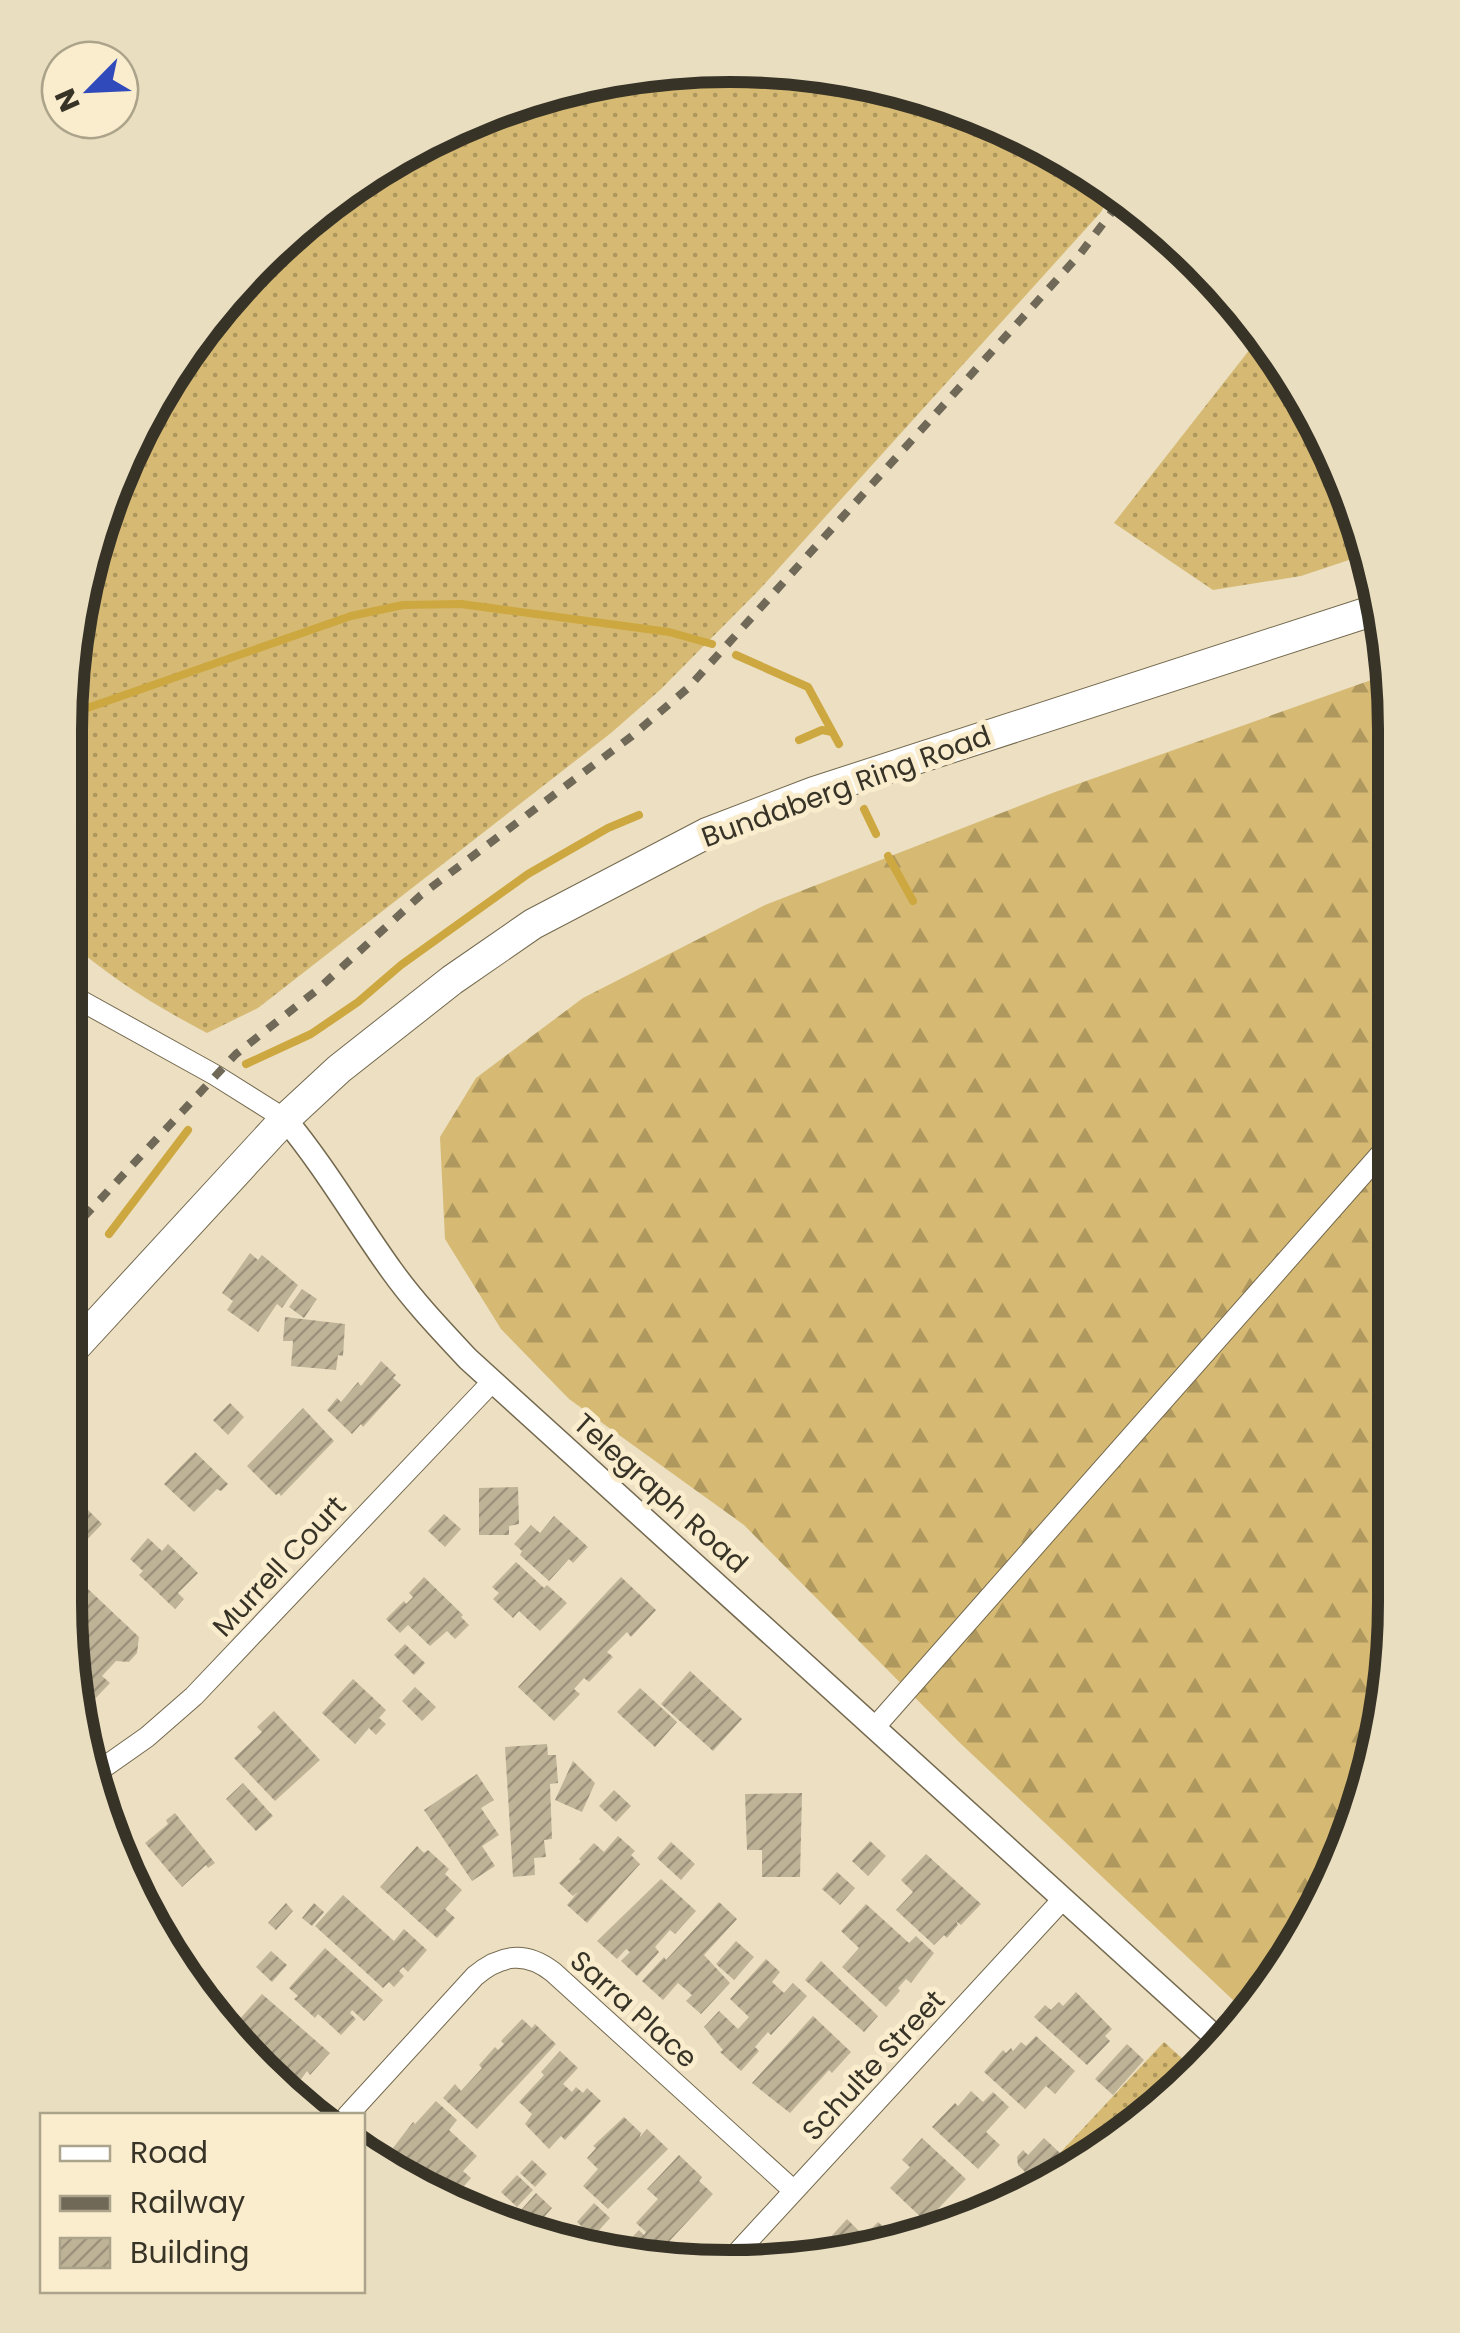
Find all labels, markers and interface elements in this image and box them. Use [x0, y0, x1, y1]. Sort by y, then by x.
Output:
north arrow [40, 40, 140, 140]
text: N [46, 82, 90, 118]
street label: Bundaberg Ring Road [696, 716, 996, 857]
street label: Telegraph Road [565, 1405, 756, 1582]
street label: Murrell Court [204, 1487, 355, 1645]
street label: Sarra Place [562, 1942, 706, 2077]
street label: Schulte Street [793, 1981, 954, 2149]
legend [40, 2113, 365, 2293]
text: Road [130, 2131, 208, 2174]
text: Railway [130, 2181, 245, 2224]
text: Building [130, 2231, 250, 2274]

